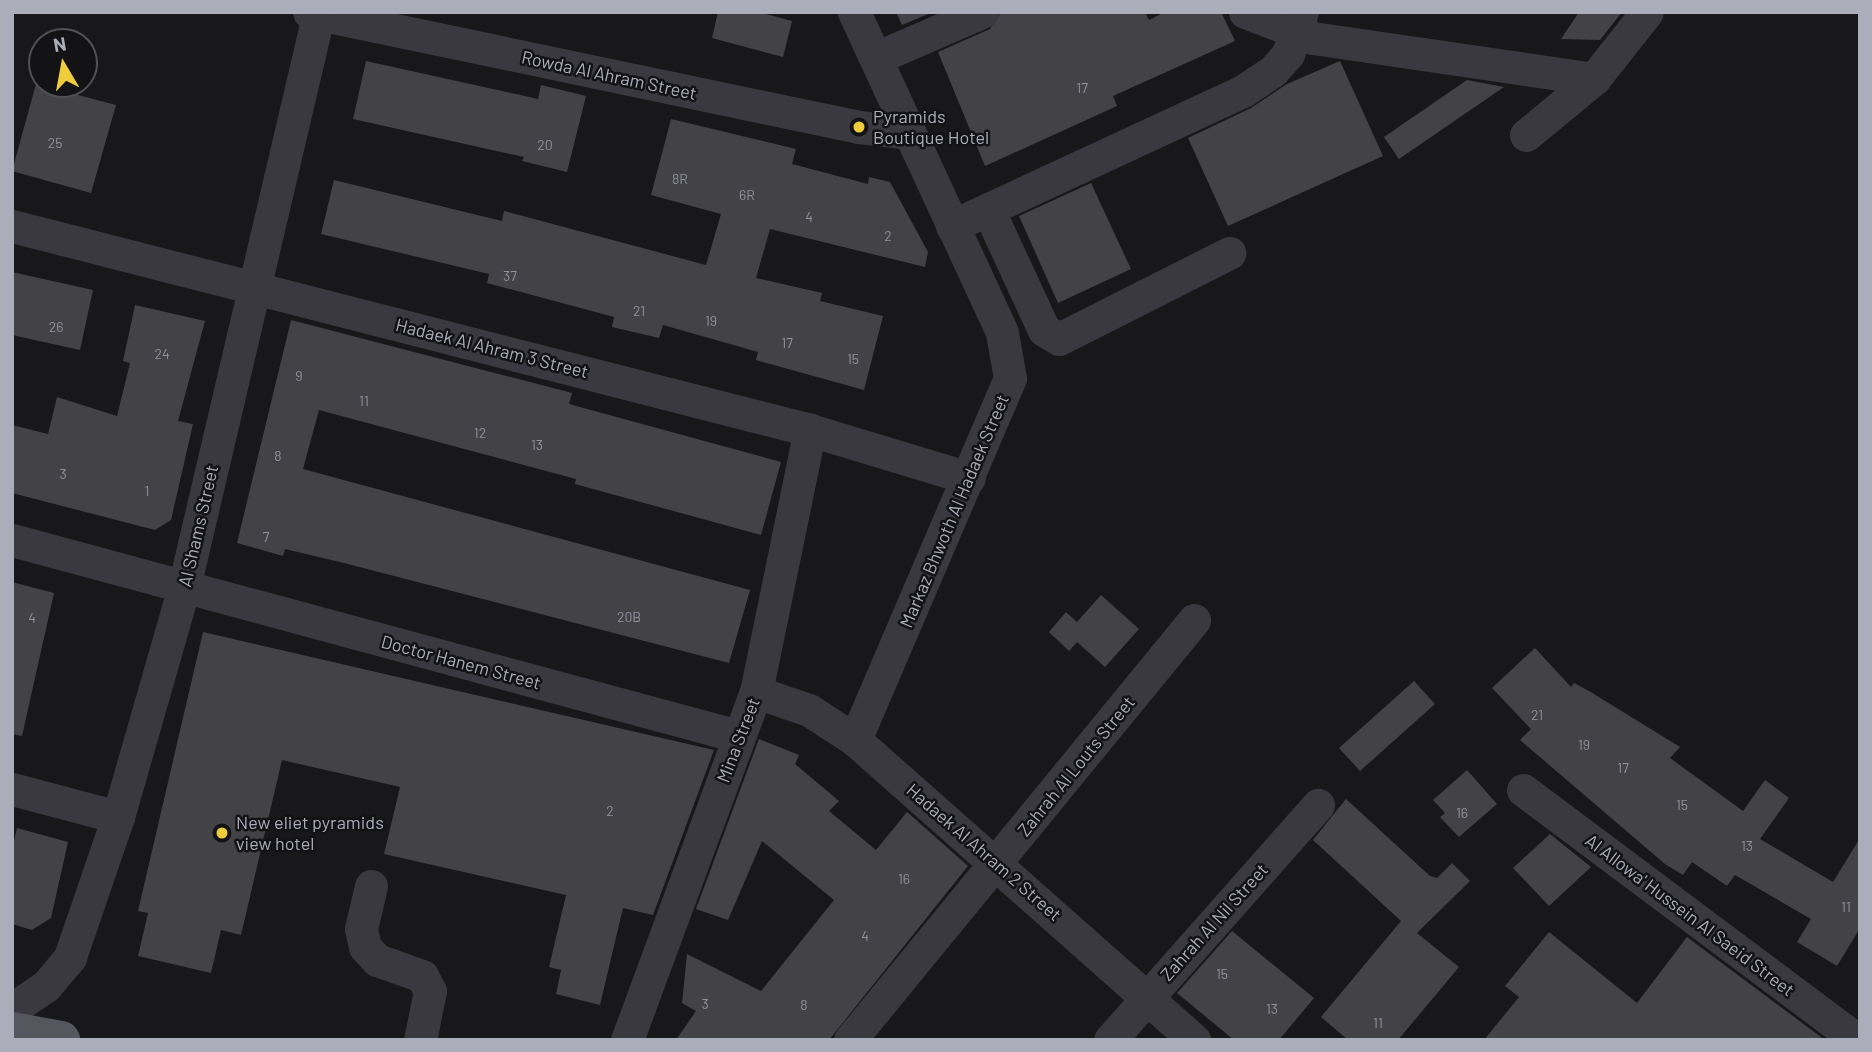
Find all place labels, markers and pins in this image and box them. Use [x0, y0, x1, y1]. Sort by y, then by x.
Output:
place label: Pyramids Boutique Hotel [873, 106, 989, 148]
marker: Pyramids Boutique Hotel [851, 119, 867, 135]
place label: New eliet pyramids view hotel [236, 812, 384, 854]
marker: New eliet pyramids view hotel [214, 825, 230, 841]

